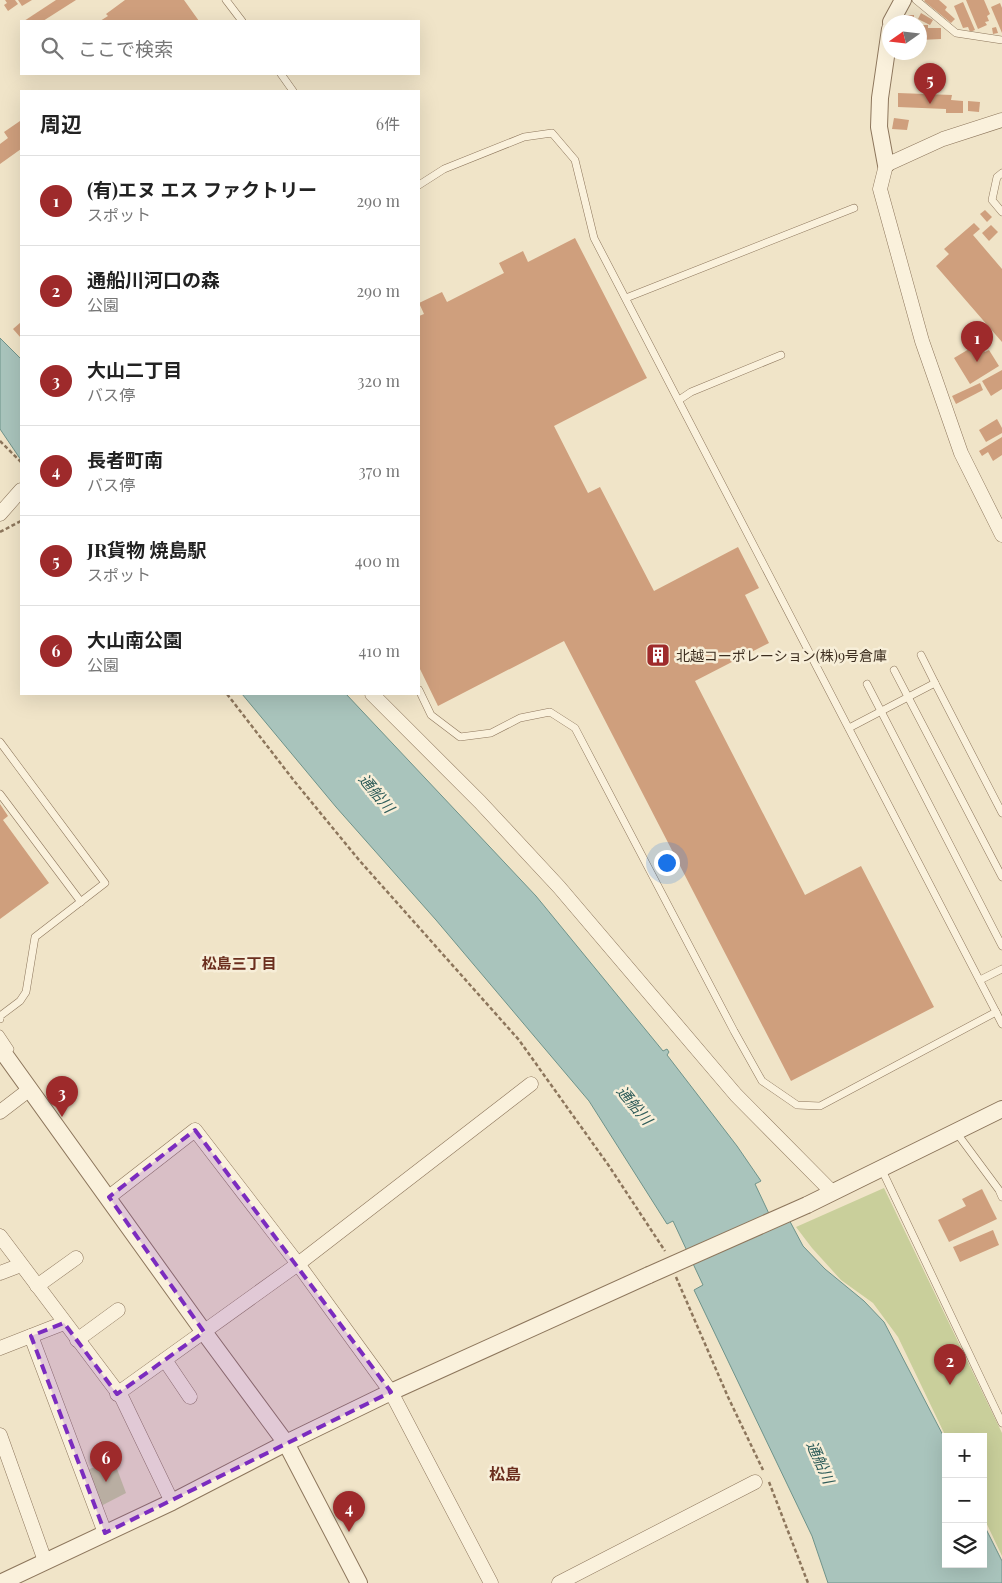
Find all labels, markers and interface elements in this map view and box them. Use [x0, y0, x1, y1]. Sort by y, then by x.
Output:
north arrow [882, 15, 927, 60]
search box [20, 20, 420, 75]
icon: search [38, 34, 66, 62]
text: ここで検索 [78, 35, 173, 61]
pin: 5 [914, 63, 946, 104]
text: 周辺 [40, 109, 82, 137]
text: 6件 [376, 113, 400, 134]
text: (有)エヌ エス ファクトリー [87, 176, 317, 202]
text: 1 [53, 190, 59, 211]
text: 290 m [356, 190, 400, 211]
text: スポット [87, 204, 151, 225]
text: 通船川河口の森 [87, 266, 220, 292]
text: 2 [52, 280, 60, 301]
text: 290 m [356, 280, 400, 301]
text: 公園 [87, 294, 119, 315]
pin: 1 [961, 321, 993, 362]
text: 大山二丁目 [87, 356, 182, 382]
text: 3 [52, 370, 60, 391]
text: 320 m [357, 370, 400, 391]
text: バス停 [87, 384, 135, 405]
text: 長者町南 [87, 446, 163, 472]
text: 4 [52, 460, 60, 481]
text: 370 m [358, 460, 400, 481]
text: バス停 [87, 474, 135, 495]
text: JR貨物 焼島駅 [87, 536, 207, 562]
text: 5 [52, 550, 60, 571]
text: 400 m [355, 550, 400, 571]
text: スポット [87, 564, 151, 585]
text: 大山南公園 [87, 626, 182, 652]
text: 6 [52, 640, 60, 661]
text: 410 m [358, 640, 400, 661]
building icon: 北越コーポレーション(株)9号倉庫 [645, 642, 671, 668]
place label: 北越コーポレーション(株)9号倉庫 [676, 646, 887, 665]
text: 公園 [87, 654, 119, 675]
water label: 通船川 [355, 769, 400, 818]
your location [654, 850, 680, 876]
district label: 松島三丁目 [201, 953, 277, 973]
pin: 3 [46, 1076, 78, 1117]
water label: 通船川 [613, 1081, 658, 1130]
pin: 2 [934, 1344, 966, 1385]
map controls [942, 1433, 987, 1568]
button: + [942, 1433, 987, 1478]
water label: 通船川 [803, 1437, 840, 1488]
pin: 6 [90, 1441, 122, 1482]
district label: 松島 [489, 1463, 521, 1484]
button: − [942, 1478, 987, 1523]
pin: 4 [333, 1491, 365, 1532]
button: layers [942, 1523, 987, 1568]

